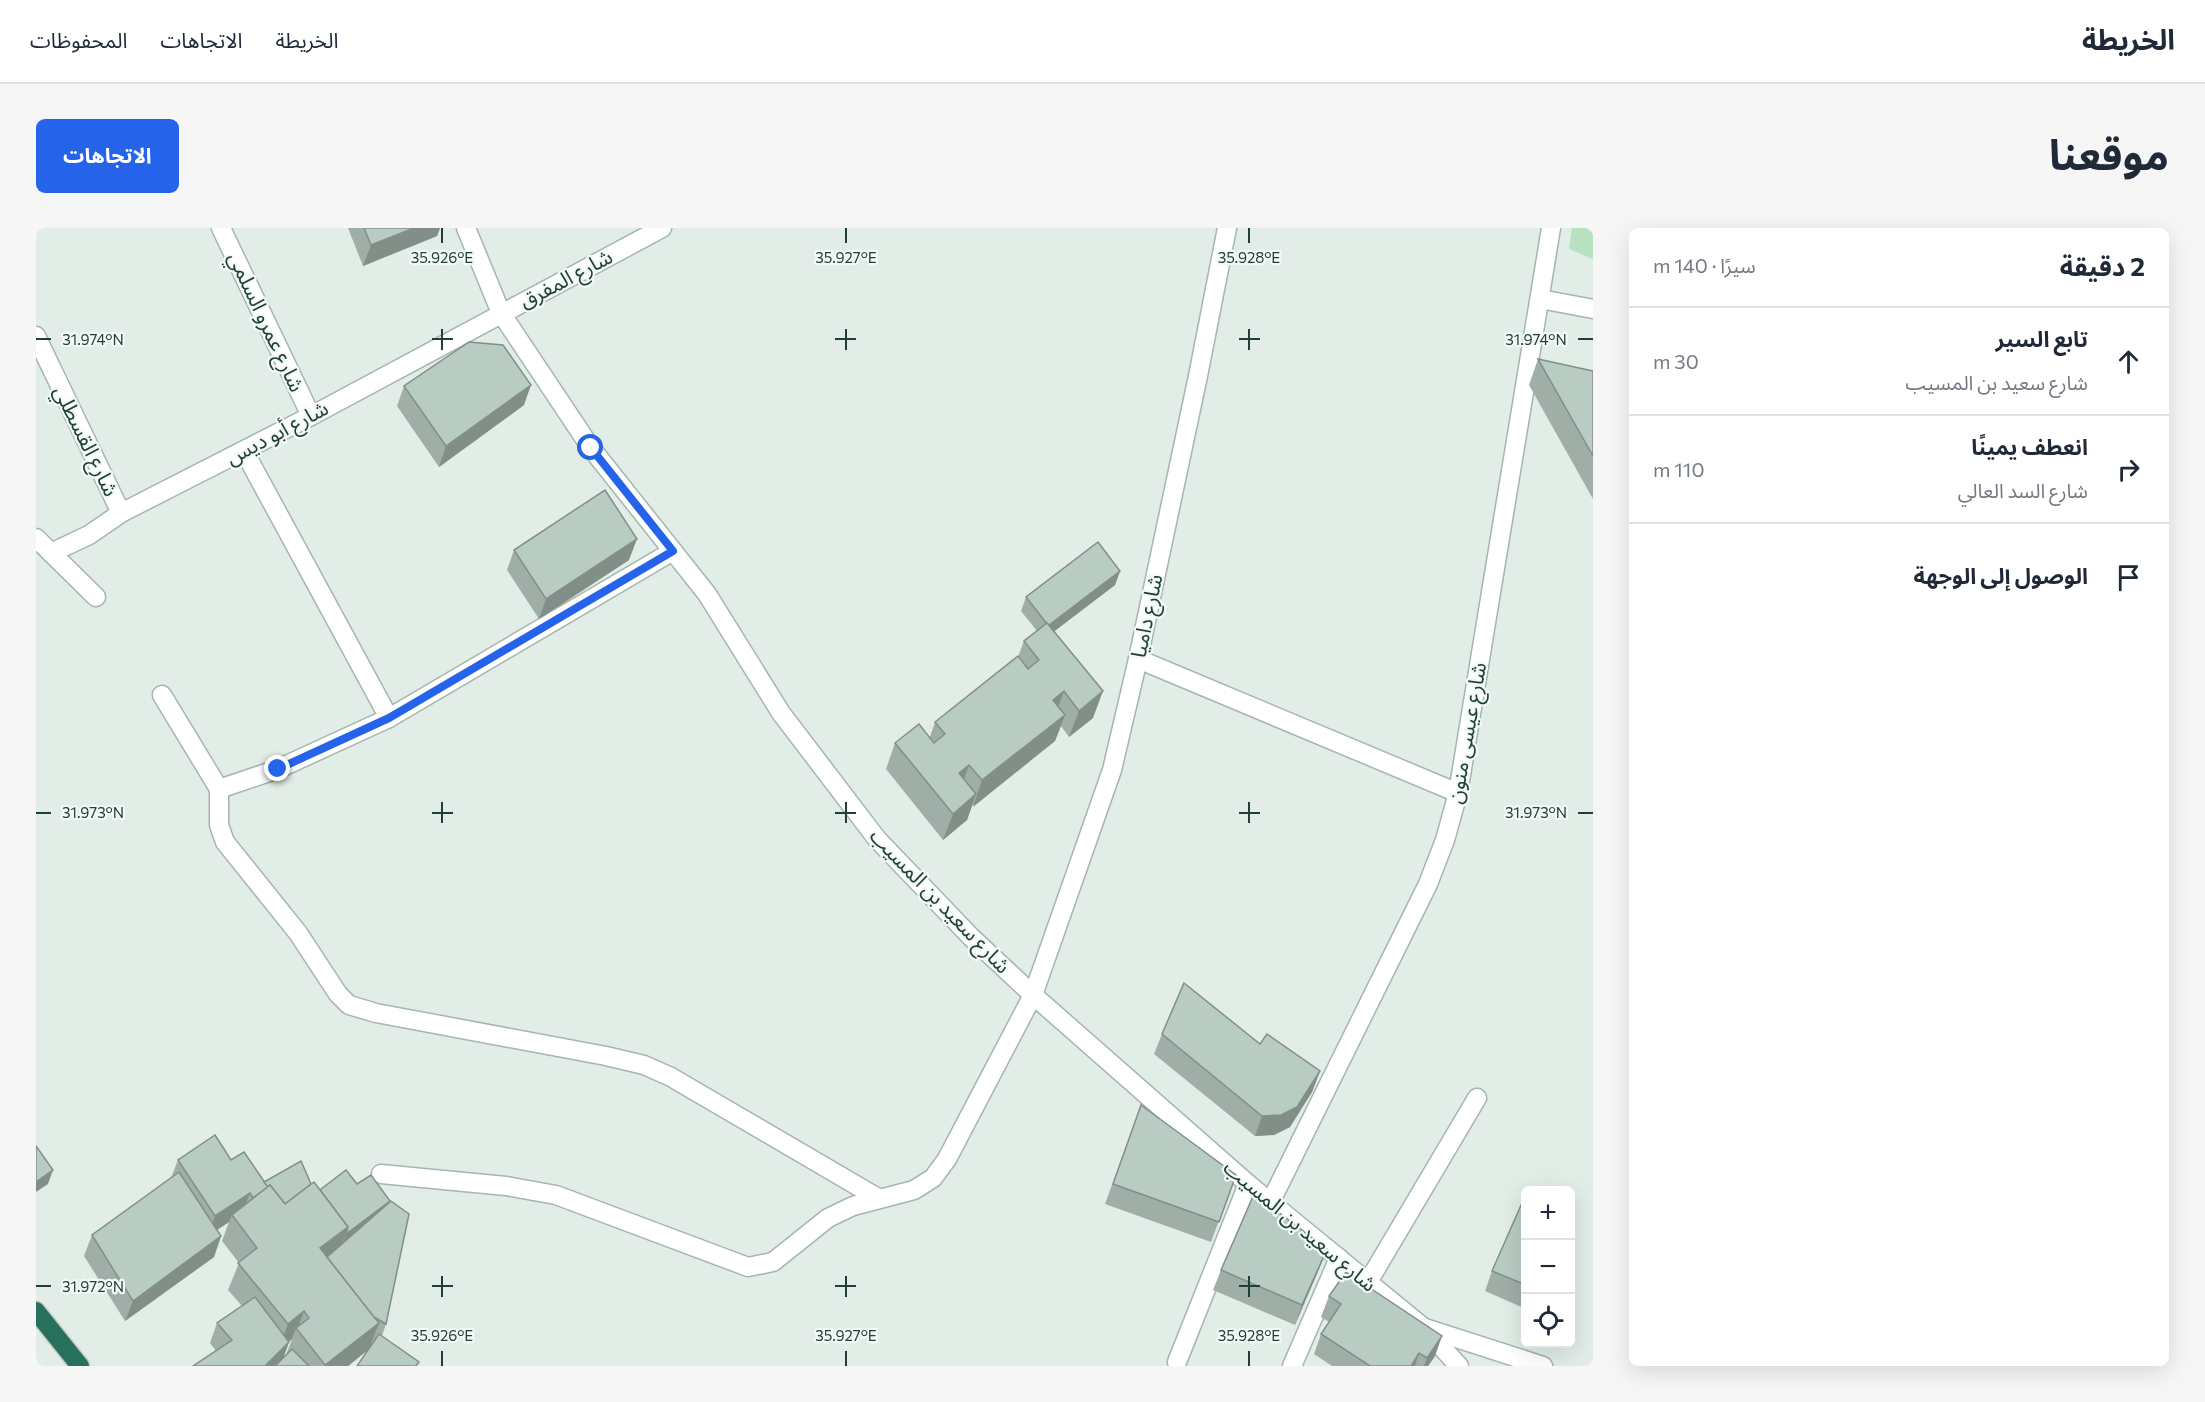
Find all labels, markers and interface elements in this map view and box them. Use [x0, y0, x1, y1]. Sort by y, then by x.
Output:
text: الخريطة [2082, 22, 2175, 56]
text: المحفوظات [30, 27, 127, 52]
text: الاتجاهات [160, 27, 242, 52]
text: الخريطة [275, 27, 338, 52]
button: الاتجاهات [36, 119, 179, 193]
text: موقعنا [2049, 127, 2169, 179]
street label: شارع المفرق [514, 243, 618, 316]
street label: شارع عمرو السلمي [220, 247, 311, 397]
text: 35.926°E [411, 248, 473, 266]
text: 35.927°E [815, 248, 877, 266]
text: 35.928°E [1218, 248, 1280, 266]
text: 2 دقيقة [2060, 250, 2145, 281]
text: سيرًا · 140 m [1653, 253, 1756, 277]
text: تابع السير [1996, 325, 2088, 352]
text: 31.974°N [62, 330, 124, 348]
text: 31.974°N [1505, 330, 1567, 348]
icon: ahead [2112, 345, 2145, 378]
text: 30 m [1653, 349, 1699, 373]
text: شارع سعيد بن المسيب [1906, 370, 2088, 394]
street label: شارع القسطلي [45, 381, 125, 502]
street label: شارع أبو ديس [221, 394, 334, 473]
text: انعطف يمينًا [1971, 433, 2088, 460]
route start [577, 434, 603, 460]
icon: right [2112, 453, 2145, 486]
text: 110 m [1653, 457, 1704, 481]
text: شارع السد العالي [1958, 478, 2088, 502]
icon: arrive [2112, 561, 2145, 594]
text: الوصول إلى الوجهة [1913, 562, 2088, 589]
street label: شارع داميا [1124, 572, 1171, 661]
street label: شارع عيسى منون [1441, 660, 1494, 806]
route end [264, 755, 290, 781]
text: 31.973°N [62, 803, 124, 821]
text: 31.973°N [1505, 803, 1567, 821]
street label: شارع سعيد بن المسيب [863, 822, 1017, 980]
street label: شارع سعيد بن المسيب [1217, 1154, 1382, 1299]
map controls [1521, 1186, 1575, 1348]
button: + [1521, 1186, 1575, 1240]
button: − [1521, 1240, 1575, 1294]
text: 31.972°N [62, 1277, 124, 1295]
button: locate [1521, 1294, 1575, 1348]
text: 35.926°E [411, 1326, 473, 1344]
text: 35.927°E [815, 1326, 877, 1344]
text: 35.928°E [1218, 1326, 1280, 1344]

